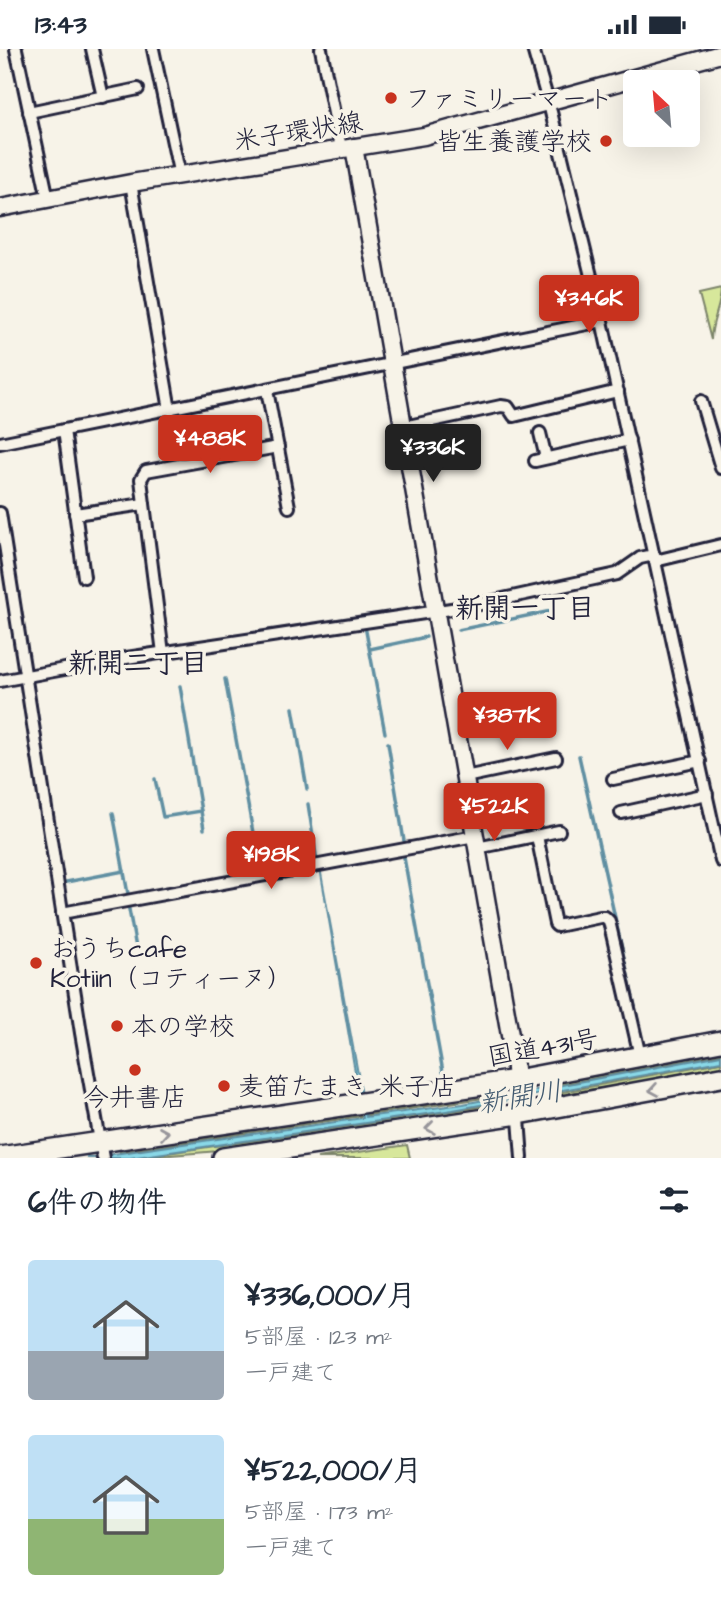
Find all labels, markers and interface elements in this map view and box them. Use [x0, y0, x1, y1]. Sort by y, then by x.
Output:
text: 13:43 [35, 7, 87, 43]
north arrow [623, 70, 700, 147]
map controls [623, 70, 700, 147]
place label: ファミリーマート [405, 81, 614, 117]
marker: ファミリーマート [383, 90, 399, 106]
street label: 米子環状線 [231, 104, 365, 160]
place label: 皆生養護学校 [436, 124, 592, 160]
marker: 皆生養護学校 [598, 133, 614, 149]
pin: ¥346K [540, 275, 638, 335]
text: ¥346K [555, 282, 623, 314]
pin: ¥488K [161, 415, 259, 475]
text: ¥488K [174, 422, 246, 454]
pin: ¥336K [384, 425, 482, 484]
text: ¥336K [401, 431, 465, 463]
district label: 新開一丁目 [455, 589, 595, 628]
district label: 新開二丁目 [68, 644, 208, 683]
pin: ¥387K [458, 693, 556, 752]
text: ¥387K [474, 699, 540, 731]
pin: ¥522K [445, 783, 543, 843]
text: ¥522K [460, 790, 528, 822]
pin: ¥198K [222, 831, 320, 891]
text: ¥198K [242, 838, 300, 870]
place label: おうちcafe Kotiin（コティーヌ） [50, 931, 293, 997]
marker: おうちcafe Kotiin（コティーヌ） [28, 955, 44, 971]
place label: 本の学校 [131, 1009, 235, 1045]
marker: 本の学校 [109, 1018, 125, 1034]
street label: 国道431号 [485, 1021, 602, 1075]
marker: 今井書店 [127, 1062, 143, 1078]
place label: 麦笛たまき 米子店 [238, 1069, 456, 1105]
water label: 新開川 [476, 1072, 565, 1123]
marker: 麦笛たまき 米子店 [216, 1078, 232, 1094]
place label: 今井書店 [83, 1080, 187, 1116]
one-way arrow [648, 1081, 660, 1096]
one-way arrow [424, 1120, 435, 1135]
one-way arrow [159, 1126, 170, 1141]
icon: filters [655, 1181, 693, 1219]
text: 6件の物件 [28, 1182, 167, 1224]
text: ¥336,000/月 [245, 1275, 416, 1317]
icon: home [84, 1288, 168, 1372]
text: 5部屋 · 123 m² [245, 1321, 392, 1353]
text: 一戸建て [245, 1357, 337, 1389]
text: ¥522,000/月 [245, 1450, 422, 1492]
icon: home [84, 1463, 168, 1547]
text: 5部屋 · 173 m² [245, 1496, 393, 1528]
text: 一戸建て [245, 1532, 337, 1564]

